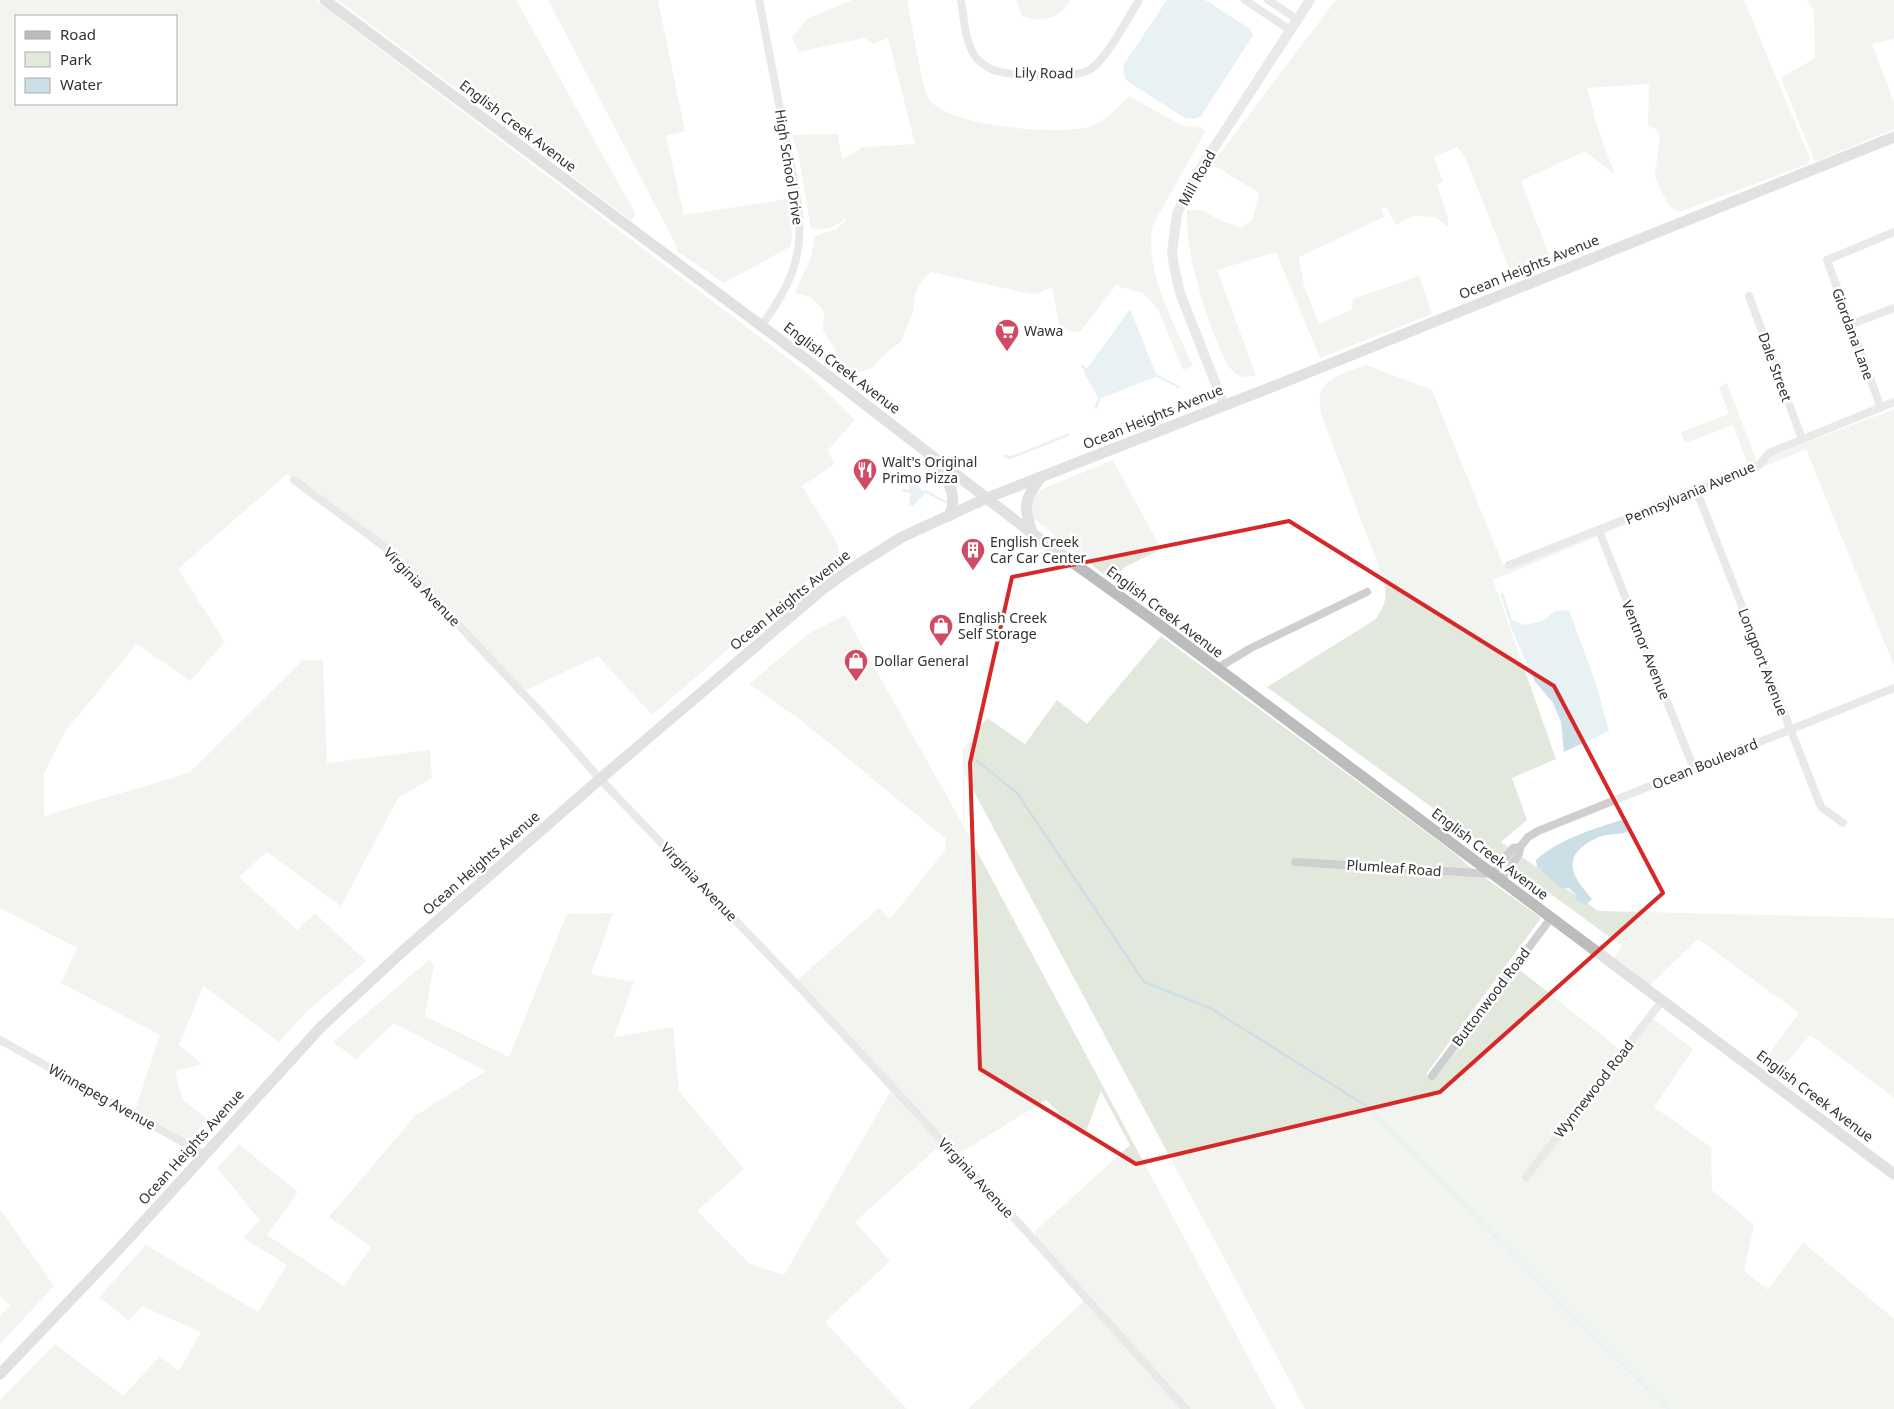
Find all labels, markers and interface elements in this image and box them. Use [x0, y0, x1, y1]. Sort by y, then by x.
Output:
legend [15, 15, 178, 105]
text: Road [60, 24, 96, 44]
text: Park [60, 49, 92, 69]
street label: Lily Road [1014, 62, 1074, 83]
text: Water [60, 74, 102, 94]
street label: English Creek Avenue [456, 75, 581, 176]
street label: High School Drive [771, 108, 808, 226]
street label: Mill Road [1174, 147, 1220, 209]
street label: Ocean Heights Avenue [1456, 230, 1602, 303]
street label: Giordana Lane [1828, 285, 1879, 382]
street label: English Creek Avenue [780, 317, 905, 418]
supermarket icon: Wawa [994, 318, 1020, 352]
place label: Wawa [1024, 321, 1063, 340]
street label: Dale Street [1754, 330, 1797, 404]
street label: Ocean Heights Avenue [1080, 380, 1226, 453]
place label: Walt's Original Primo Pizza [882, 452, 977, 487]
restaurant icon: Walt's Original Primo Pizza [852, 457, 878, 491]
street label: Pennsylvania Avenue [1622, 457, 1758, 528]
place label: English Creek Car Car Center [990, 532, 1087, 567]
building icon: English Creek Car Car Center [960, 537, 986, 571]
street label: Virginia Avenue [380, 543, 465, 630]
street label: Ocean Heights Avenue [726, 545, 854, 654]
street label: English Creek Avenue [1103, 561, 1228, 662]
street label: Ventnor Avenue [1618, 597, 1675, 702]
street label: Longport Avenue [1734, 605, 1793, 718]
place label: English Creek Self Storage [958, 608, 1047, 643]
shop icon: English Creek Self Storage [928, 613, 954, 647]
shop icon: Dollar General [843, 648, 869, 682]
place label: Dollar General [874, 651, 969, 670]
street label: Ocean Boulevard [1649, 734, 1760, 793]
street label: English Creek Avenue [1428, 803, 1553, 904]
street label: Ocean Heights Avenue [418, 806, 543, 919]
street label: Virginia Avenue [657, 838, 742, 925]
street label: Plumleaf Road [1346, 855, 1442, 880]
street label: Buttonwood Road [1447, 944, 1534, 1050]
street label: Wynnewood Road [1550, 1036, 1638, 1141]
street label: English Creek Avenue [1753, 1045, 1878, 1146]
street label: Winnepeg Avenue [45, 1059, 159, 1134]
street label: Ocean Heights Avenue [134, 1085, 248, 1209]
street label: Virginia Avenue [934, 1134, 1018, 1222]

